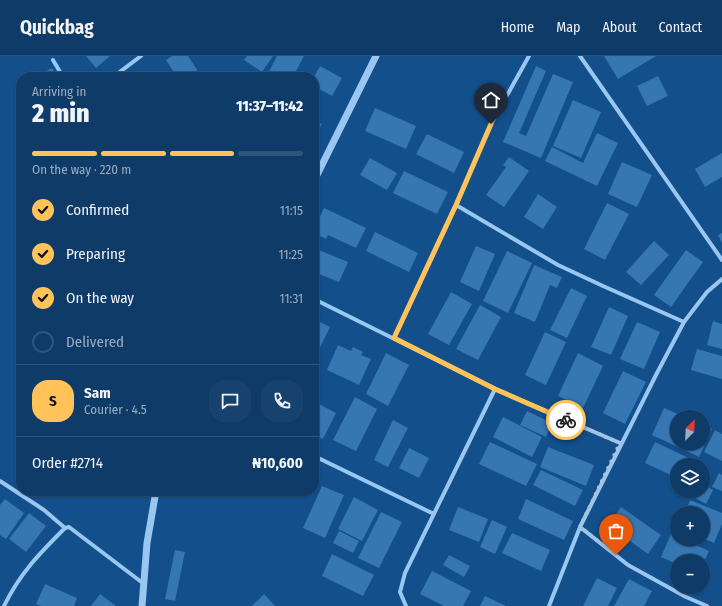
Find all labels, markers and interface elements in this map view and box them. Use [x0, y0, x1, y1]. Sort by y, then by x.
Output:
text: Quickbag [20, 16, 94, 39]
text: Home [501, 19, 534, 36]
text: Map [556, 19, 580, 36]
text: About [602, 19, 637, 36]
text: Contact [659, 19, 702, 36]
pin [474, 83, 508, 124]
text: Arriving in [32, 84, 86, 99]
icon: home [480, 89, 502, 111]
text: 11:37–11:42 [236, 97, 303, 115]
text: 2 min [32, 98, 90, 129]
text: On the way · 220 m [32, 162, 131, 177]
icon: check [32, 199, 54, 221]
text: Confirmed [66, 201, 129, 219]
text: 11:15 [280, 203, 303, 218]
icon: check [32, 243, 54, 265]
text: Preparing [66, 245, 125, 263]
text: 11:25 [279, 247, 303, 262]
icon: check [32, 287, 54, 309]
text: On the way [66, 289, 134, 307]
text: 11:31 [280, 291, 303, 306]
text: Delivered [66, 333, 124, 351]
button: chat [209, 380, 251, 422]
button: phone [261, 380, 303, 422]
text: Sam [84, 384, 111, 402]
text: S [49, 392, 57, 410]
courier [546, 400, 586, 440]
text: Courier · 4.5 [84, 402, 147, 417]
icon: bike [555, 409, 577, 431]
north arrow [670, 410, 710, 450]
map controls [670, 410, 710, 594]
text: Order #2714 [32, 454, 103, 472]
text: ₦10,600 [252, 454, 303, 472]
button: layers [670, 458, 710, 498]
button: + [670, 506, 710, 546]
pin [599, 514, 633, 555]
icon: bag [605, 520, 627, 542]
button: − [670, 554, 710, 594]

